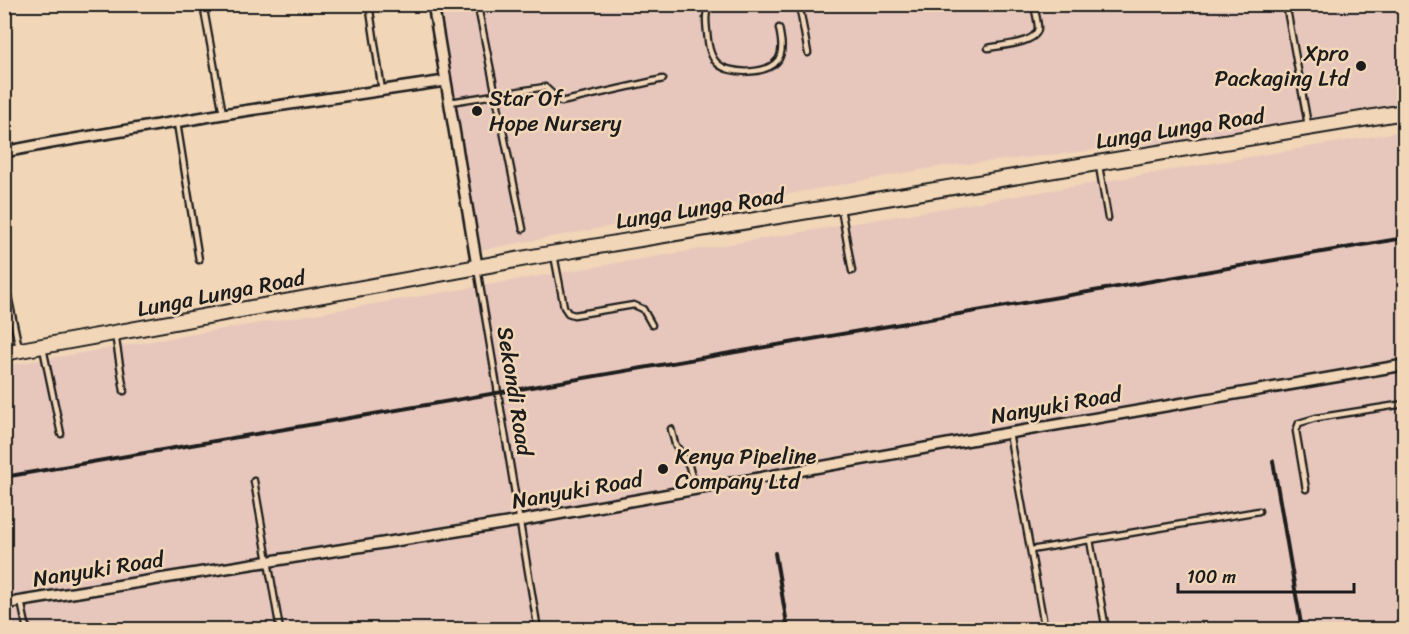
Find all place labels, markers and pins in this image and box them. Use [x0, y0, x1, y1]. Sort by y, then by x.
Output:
place label: Xpro Packaging Ltd [1214, 34, 1350, 98]
marker: Xpro Packaging Ltd [1354, 59, 1368, 73]
place label: Star Of Hope Nursery [489, 79, 622, 143]
marker: Star Of Hope Nursery [470, 104, 484, 118]
place label: Kenya Pipeline Company Ltd [675, 437, 817, 501]
marker: Kenya Pipeline Company Ltd [656, 462, 670, 476]

